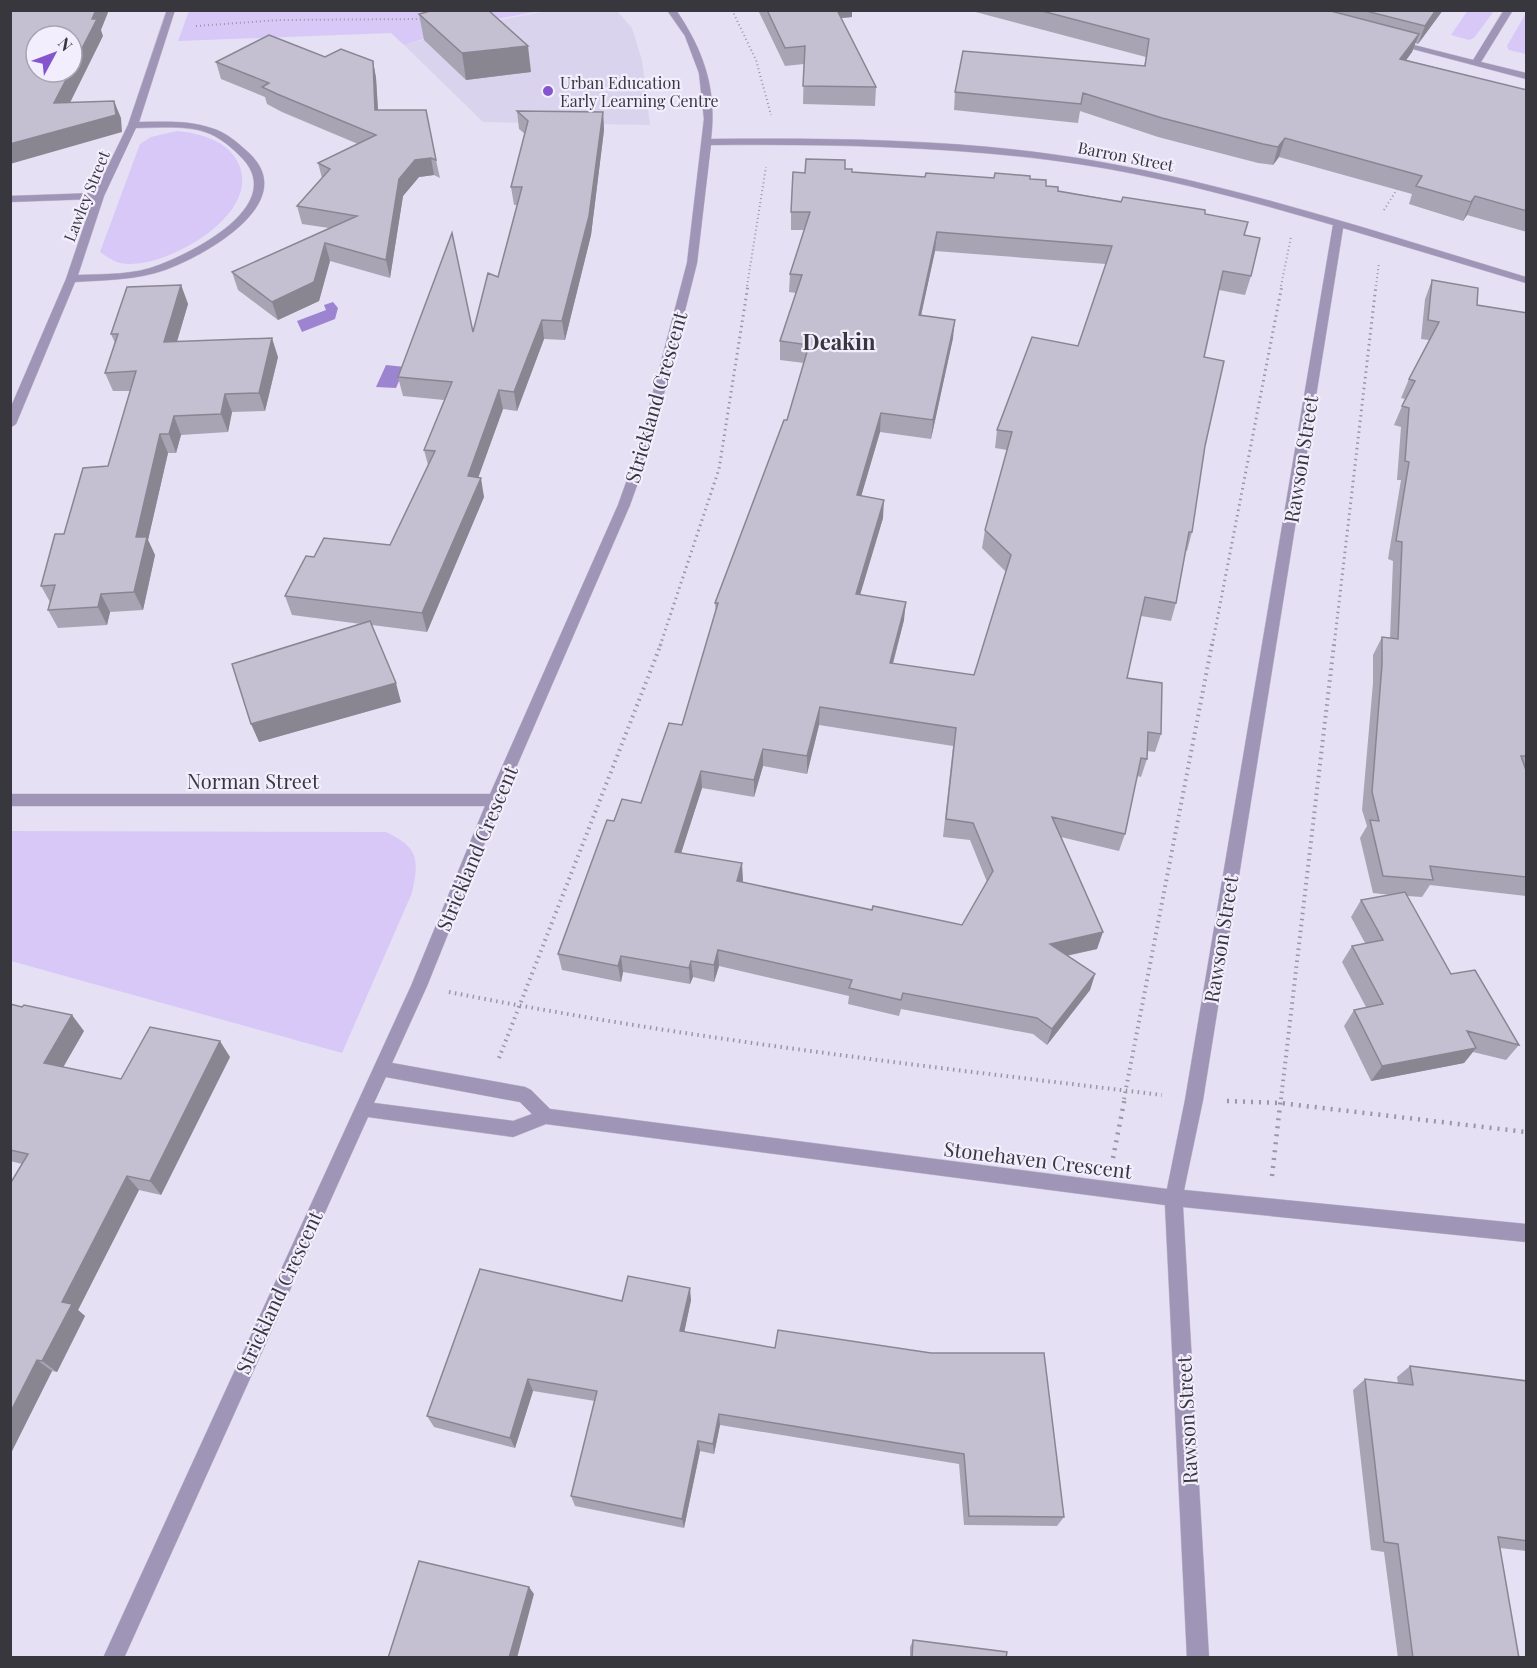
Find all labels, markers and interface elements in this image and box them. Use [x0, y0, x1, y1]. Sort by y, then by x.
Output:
north arrow [24, 24, 84, 84]
text: N [54, 33, 78, 55]
place label: Urban Education Early Learning Centre [560, 72, 719, 111]
marker: Urban Education Early Learning Centre [541, 84, 555, 98]
street label: Barron Street [1076, 136, 1176, 176]
street label: Lawley Street [58, 147, 114, 245]
street label: Strickland Crescent [618, 307, 693, 486]
district label: Deakin [803, 326, 876, 356]
street label: Rawson Street [1277, 392, 1324, 525]
street label: Strickland Crescent [429, 760, 523, 935]
street label: Norman Street [187, 767, 320, 794]
street label: Rawson Street [1197, 872, 1244, 1005]
street label: Stonehaven Crescent [942, 1134, 1135, 1184]
street label: Strickland Crescent [228, 1205, 328, 1378]
street label: Rawson Street [1169, 1354, 1203, 1485]

